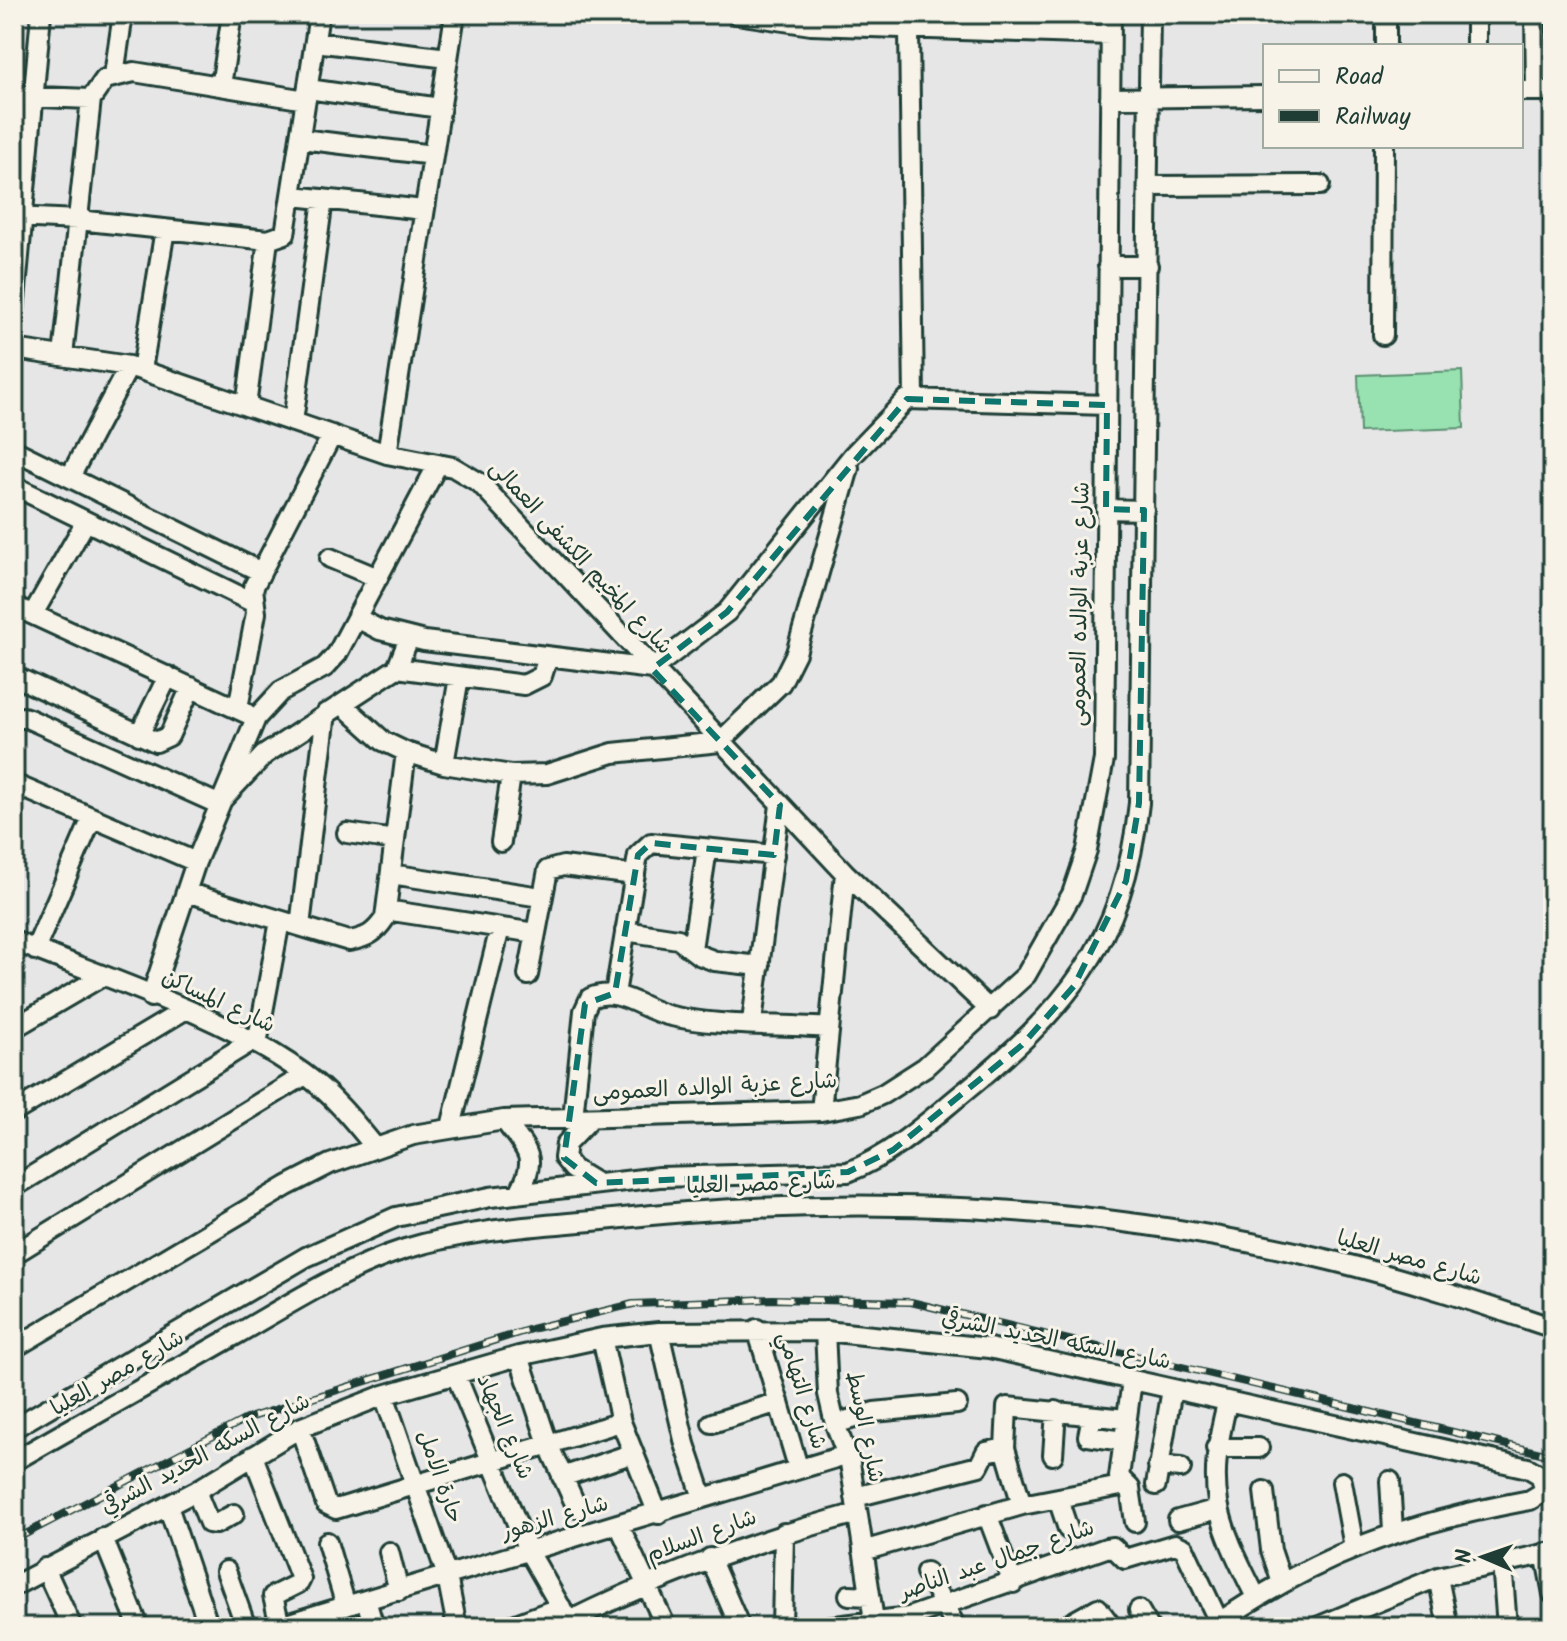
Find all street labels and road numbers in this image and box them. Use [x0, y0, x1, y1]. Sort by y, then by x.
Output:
street label: شارع المخيم الكشفى العمالى [480, 452, 680, 664]
street label: شارع عزبة الوالده العمومى [1061, 481, 1101, 727]
street label: شارع المساكن [155, 960, 281, 1044]
street label: شارع عزبة الوالده العمومى [592, 1064, 838, 1112]
street label: شارع مصر العليا [686, 1165, 836, 1205]
street label: شارع مصر العليا [1332, 1222, 1486, 1296]
street label: شارع السكه الحديد الشرقي [938, 1302, 1174, 1380]
street label: شارع مصر العليا [45, 1322, 191, 1426]
street label: شارع التهامي [767, 1328, 835, 1454]
street label: شارع الوسط [835, 1368, 893, 1486]
street label: شارع الجهاد [466, 1369, 542, 1485]
street label: شارع السكه الحديد الشرقي [95, 1385, 317, 1525]
street label: حارة الامل [407, 1426, 471, 1528]
street label: شارع الزهور [496, 1487, 613, 1551]
street label: شارع السلام [642, 1501, 762, 1573]
street label: شارع جمال عبد الناصر [893, 1511, 1099, 1612]

